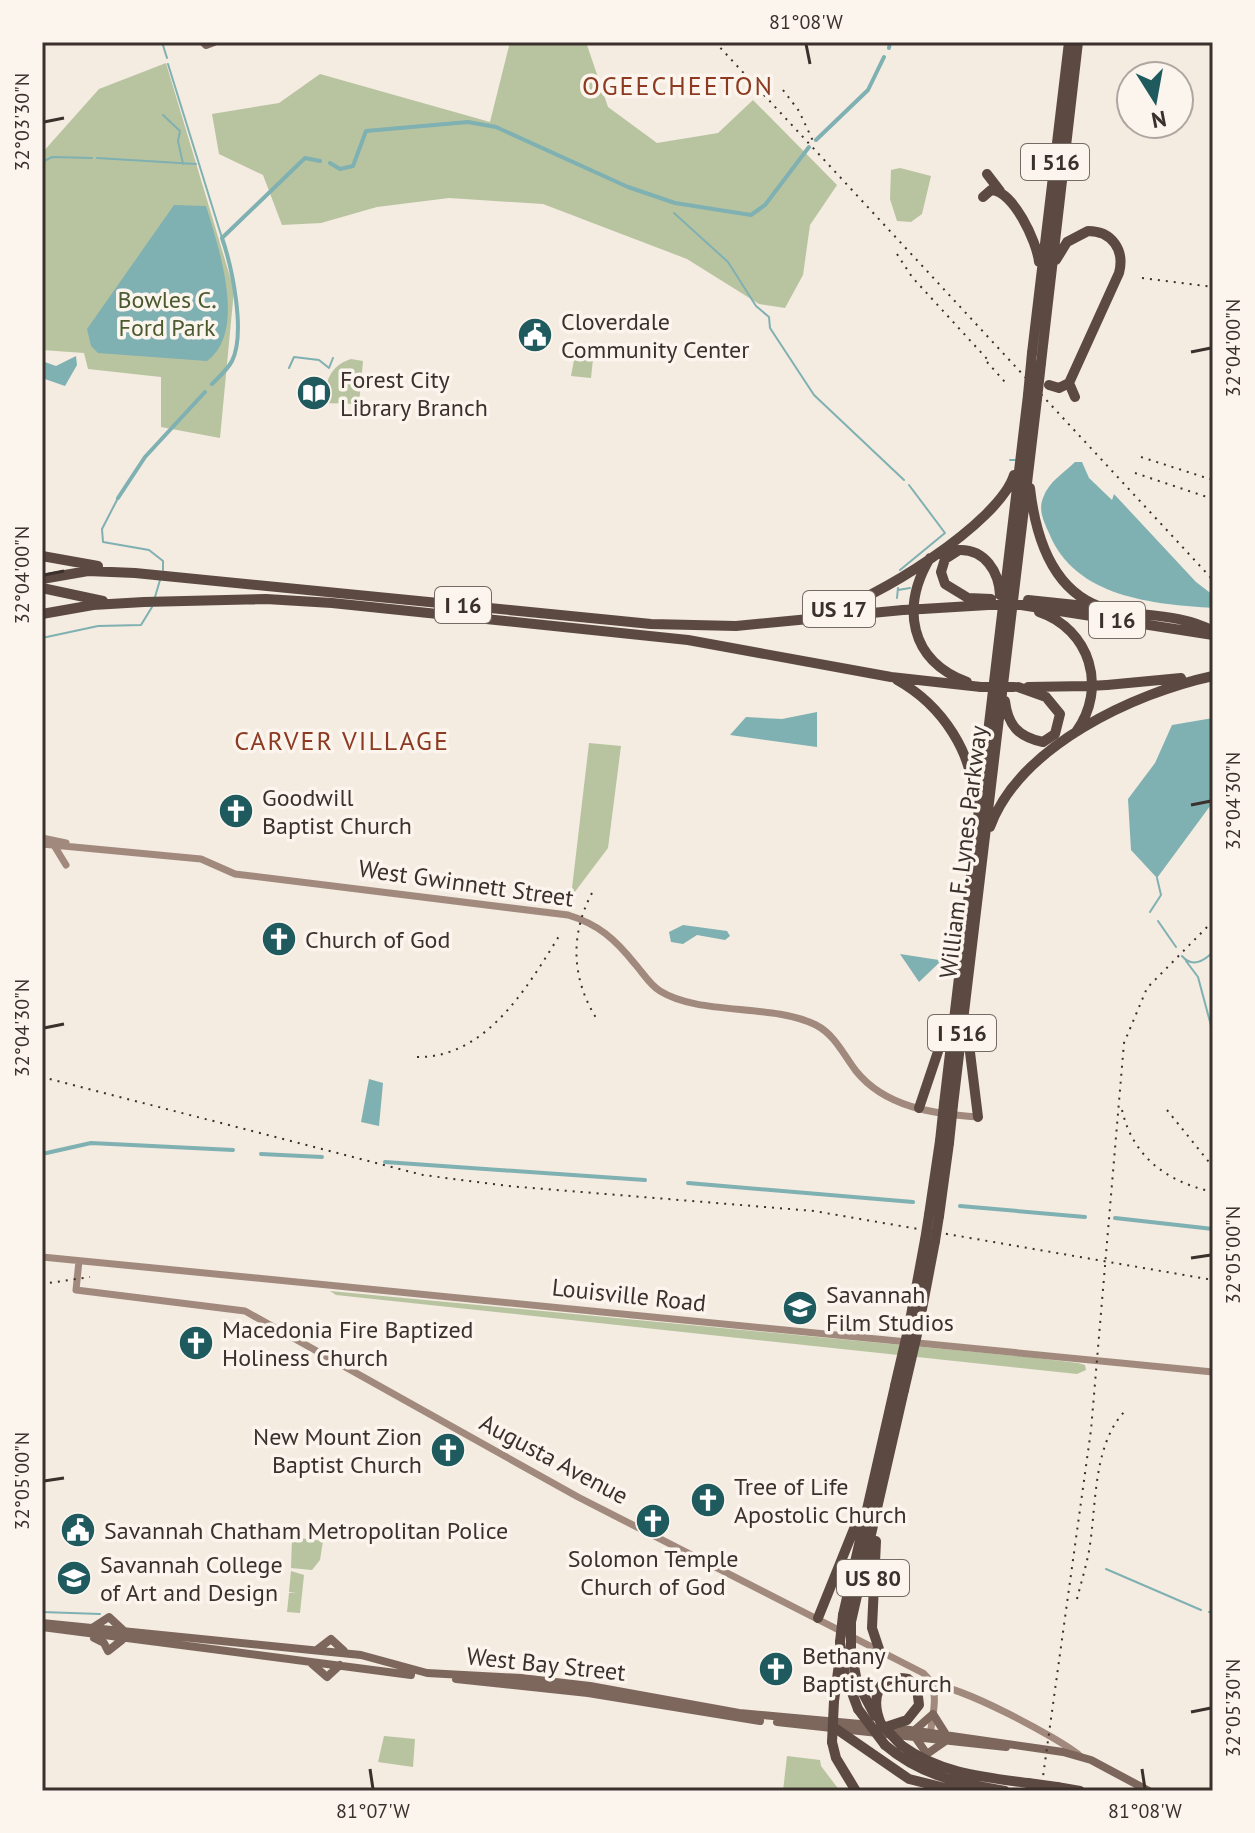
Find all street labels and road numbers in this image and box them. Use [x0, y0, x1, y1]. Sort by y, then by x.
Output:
road number: I 516 [1021, 144, 1089, 180]
road number: I 16 [435, 587, 491, 623]
road number: US 17 [803, 591, 875, 627]
road number: I 16 [1089, 602, 1145, 638]
street label: William F. Lynes Parkway [932, 724, 994, 980]
street label: West Gwinnett Street [356, 853, 576, 913]
road number: I 516 [928, 1015, 996, 1051]
street label: Louisville Road [550, 1271, 708, 1319]
street label: Augusta Avenue [475, 1407, 633, 1511]
road number: US 80 [837, 1560, 909, 1596]
street label: West Bay Street [465, 1640, 627, 1688]

